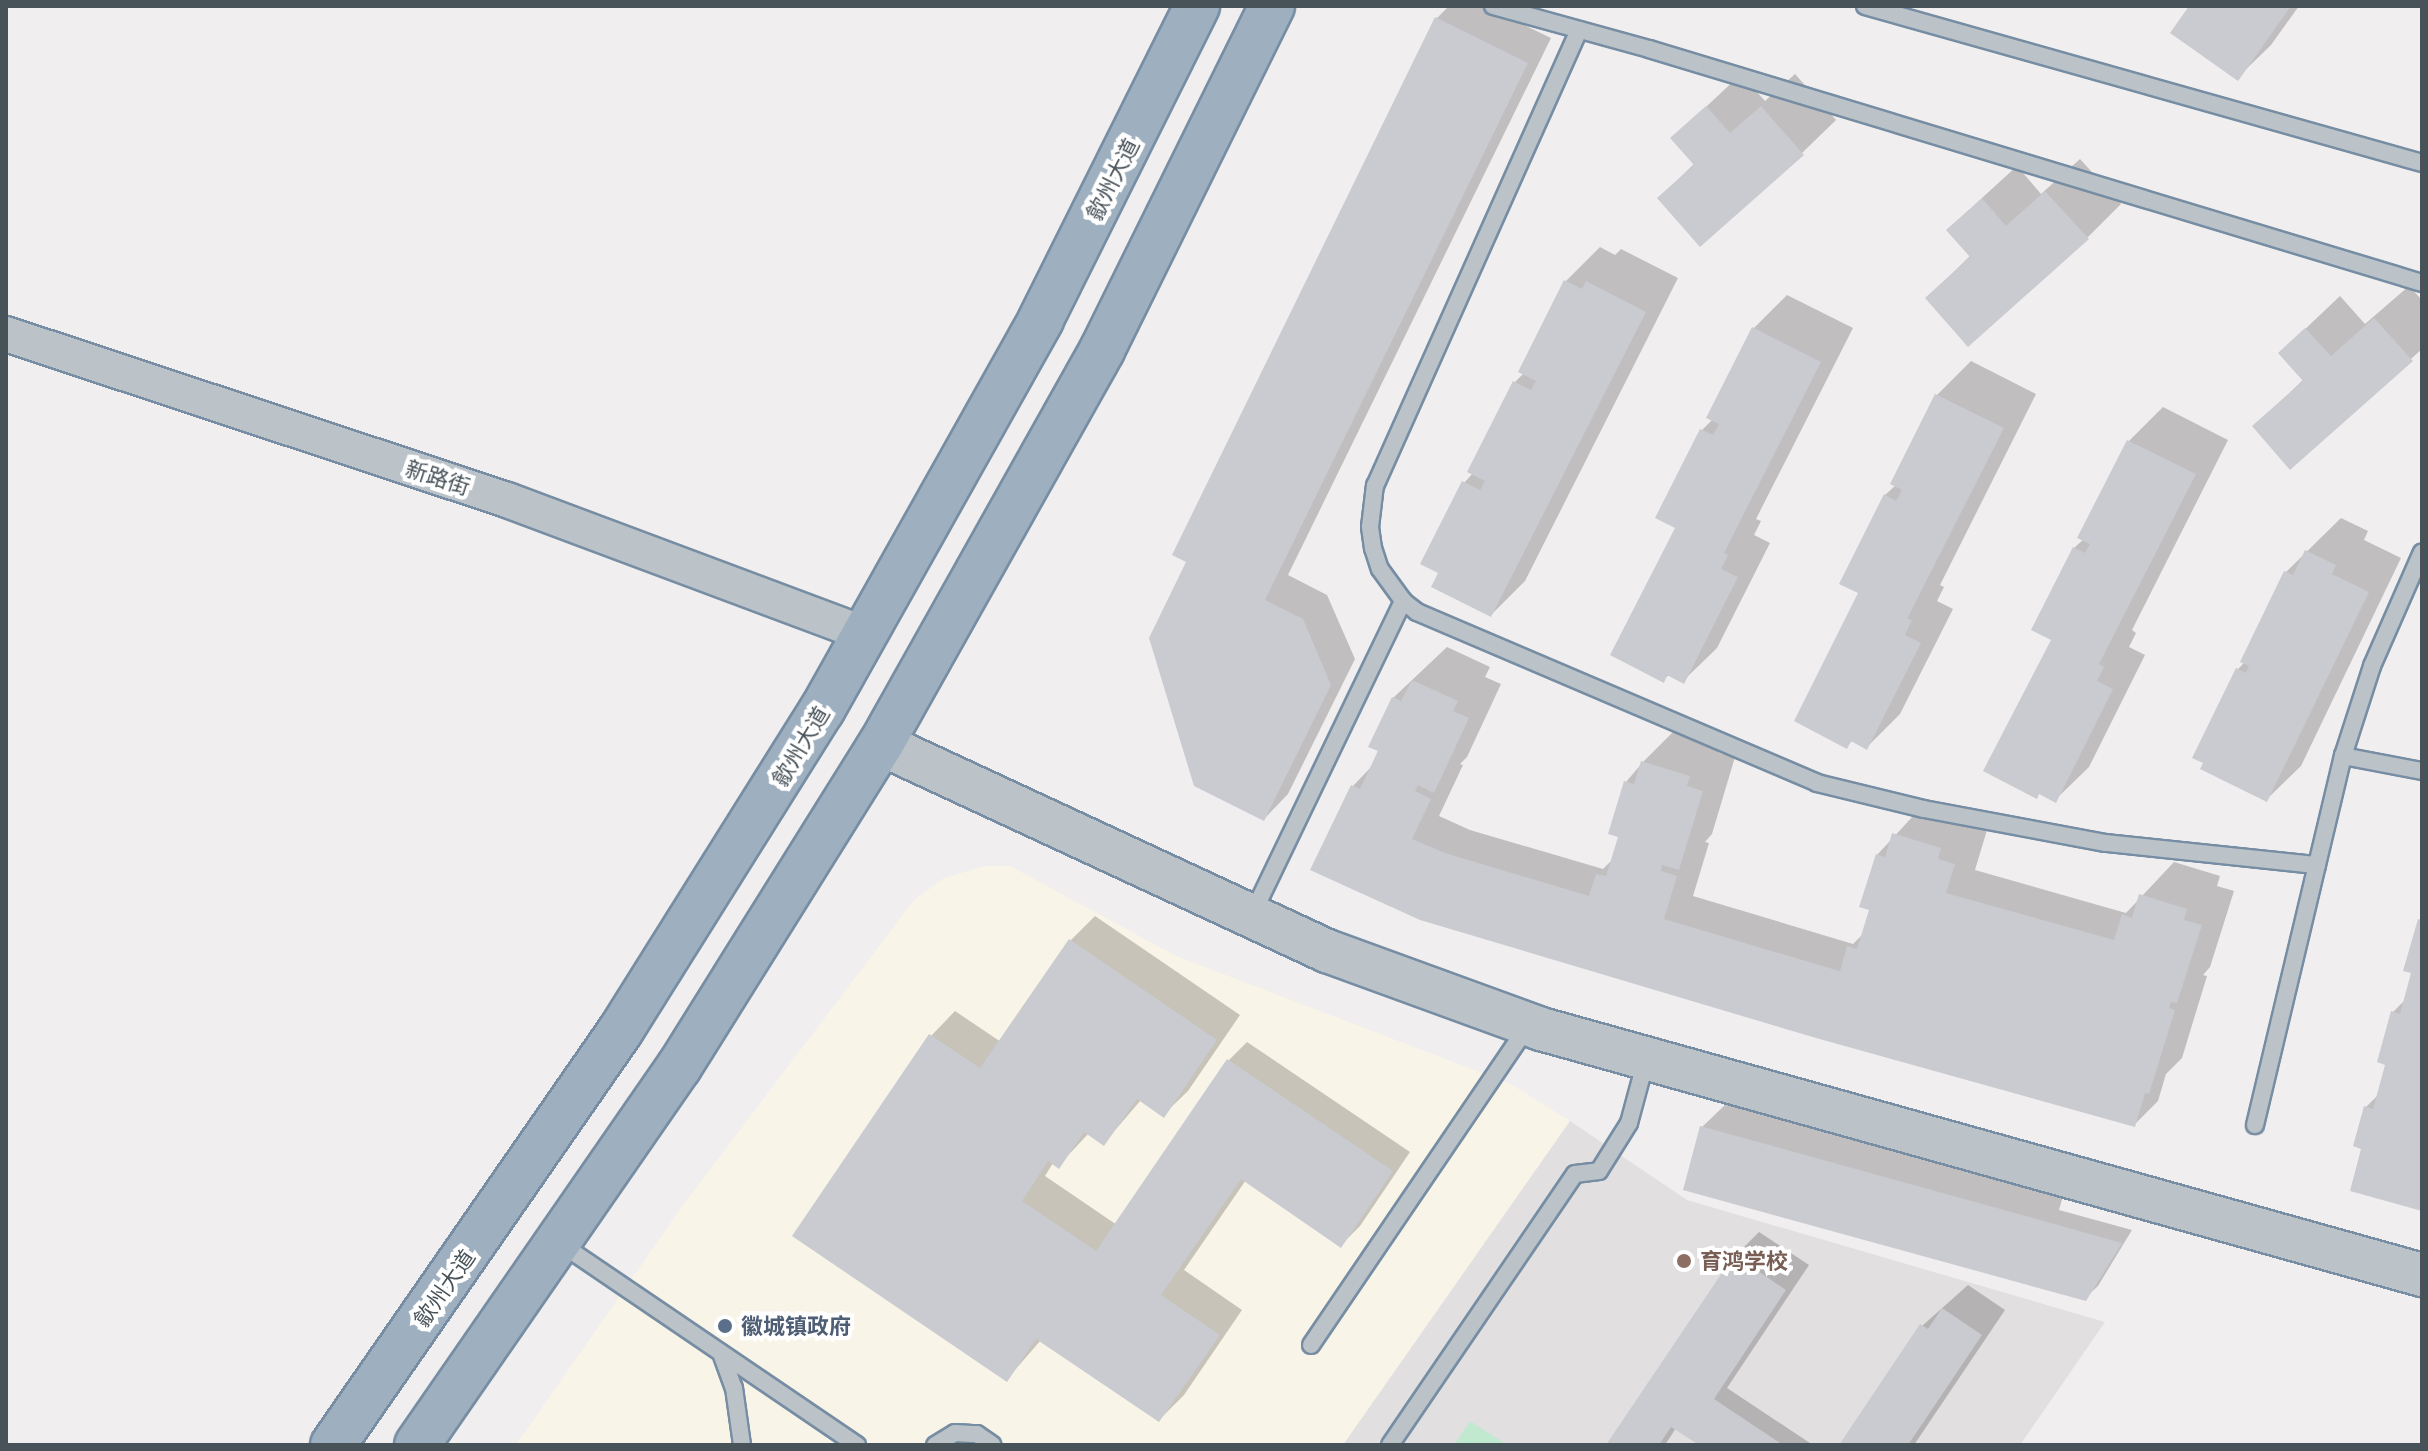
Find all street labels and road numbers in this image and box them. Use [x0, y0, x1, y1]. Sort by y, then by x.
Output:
street label: 歙州大道 [1080, 134, 1144, 224]
street label: 新路街 [403, 454, 473, 500]
street label: 歙州大道 [766, 701, 834, 791]
street label: 歙州大道 [408, 1244, 480, 1332]

